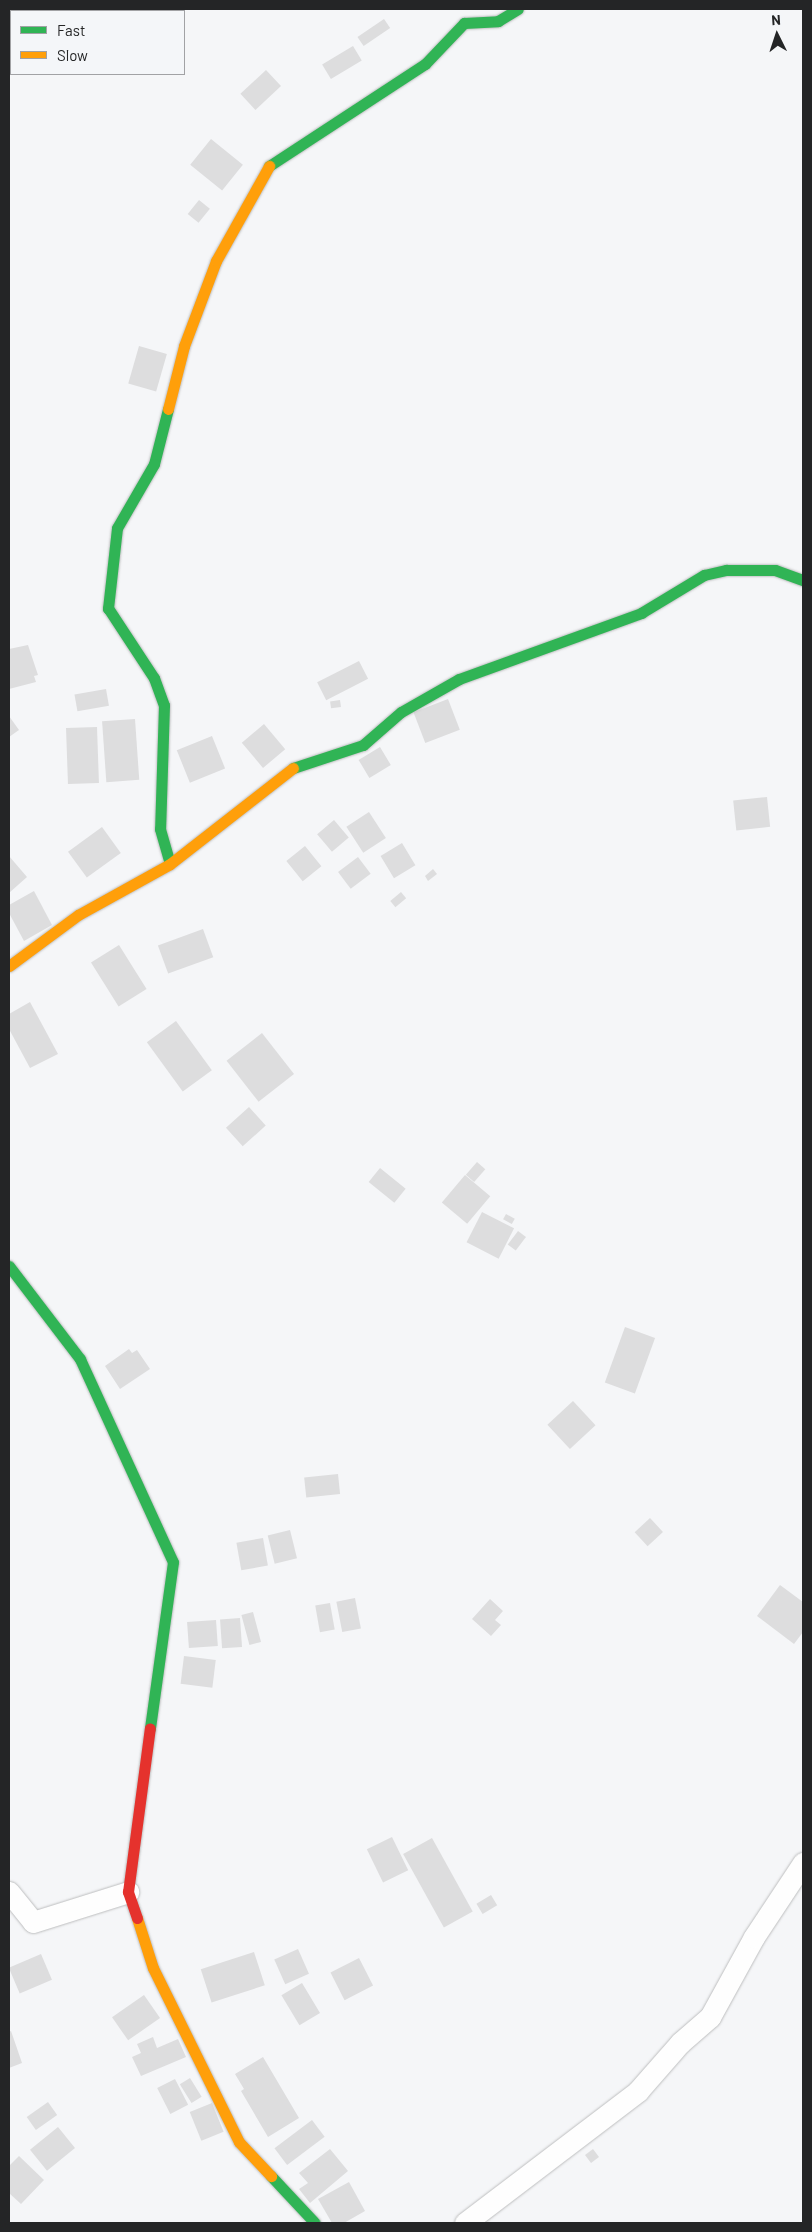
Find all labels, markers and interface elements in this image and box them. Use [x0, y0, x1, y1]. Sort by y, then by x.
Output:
legend [10, 10, 185, 75]
north arrow [752, 10, 802, 60]
text: N [771, 11, 781, 28]
text: Fast [57, 21, 85, 39]
text: Slow [57, 46, 88, 64]

